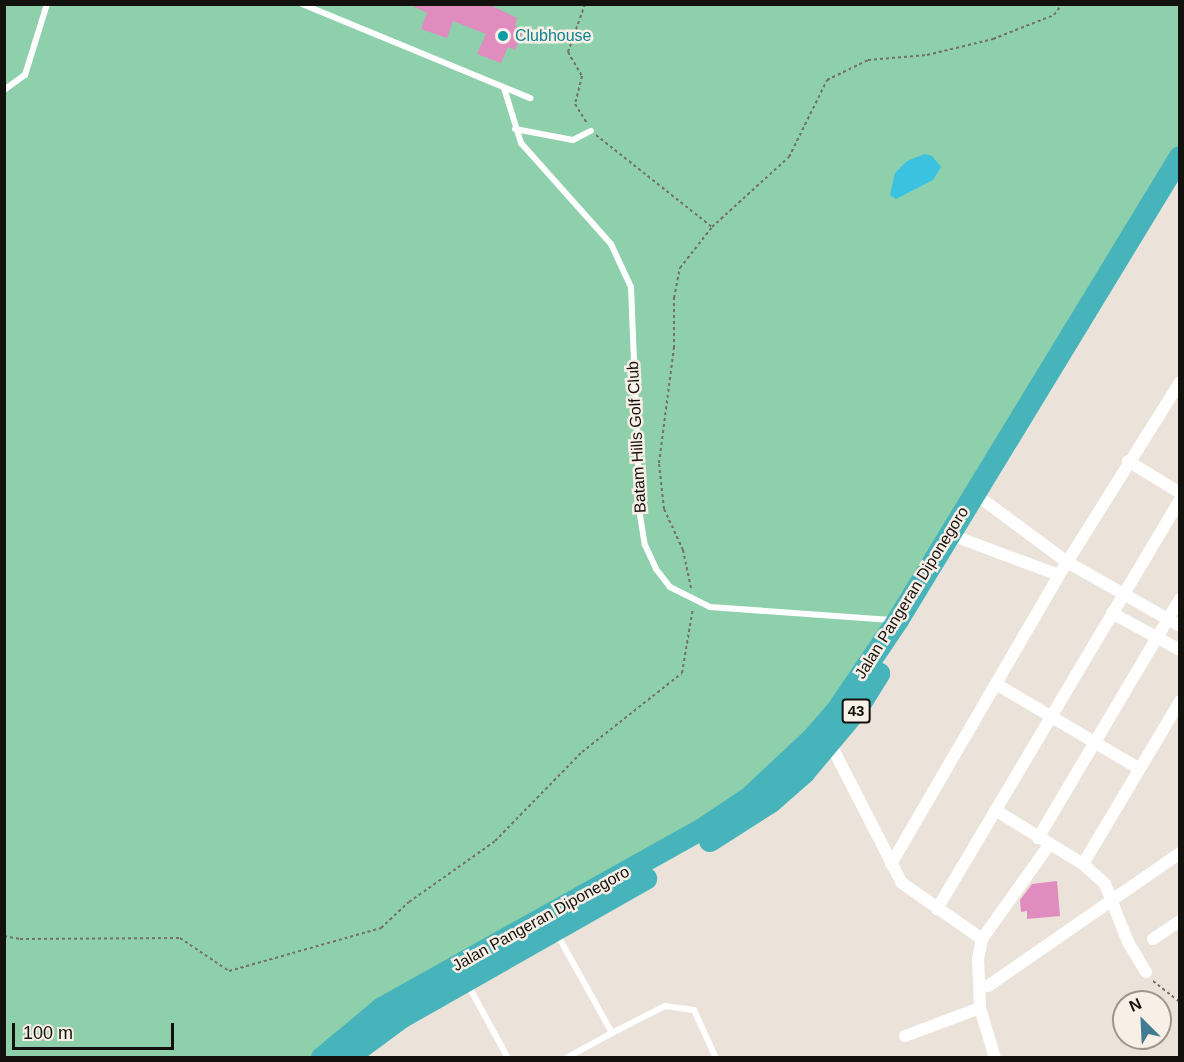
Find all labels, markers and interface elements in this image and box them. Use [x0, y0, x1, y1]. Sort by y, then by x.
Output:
place label: Clubhouse [515, 26, 592, 46]
marker: Clubhouse [496, 29, 510, 43]
street label: Batam Hills Golf Club [623, 361, 651, 513]
street label: Jalan Pangeran Diponegoro [851, 503, 973, 683]
road number: 43 [841, 699, 871, 723]
street label: Jalan Pangeran Diponegoro [449, 862, 633, 976]
north arrow [1112, 990, 1172, 1050]
text: N [1127, 995, 1144, 1015]
scale bar [15, 1011, 177, 1049]
text: 100 m [23, 1023, 73, 1043]

